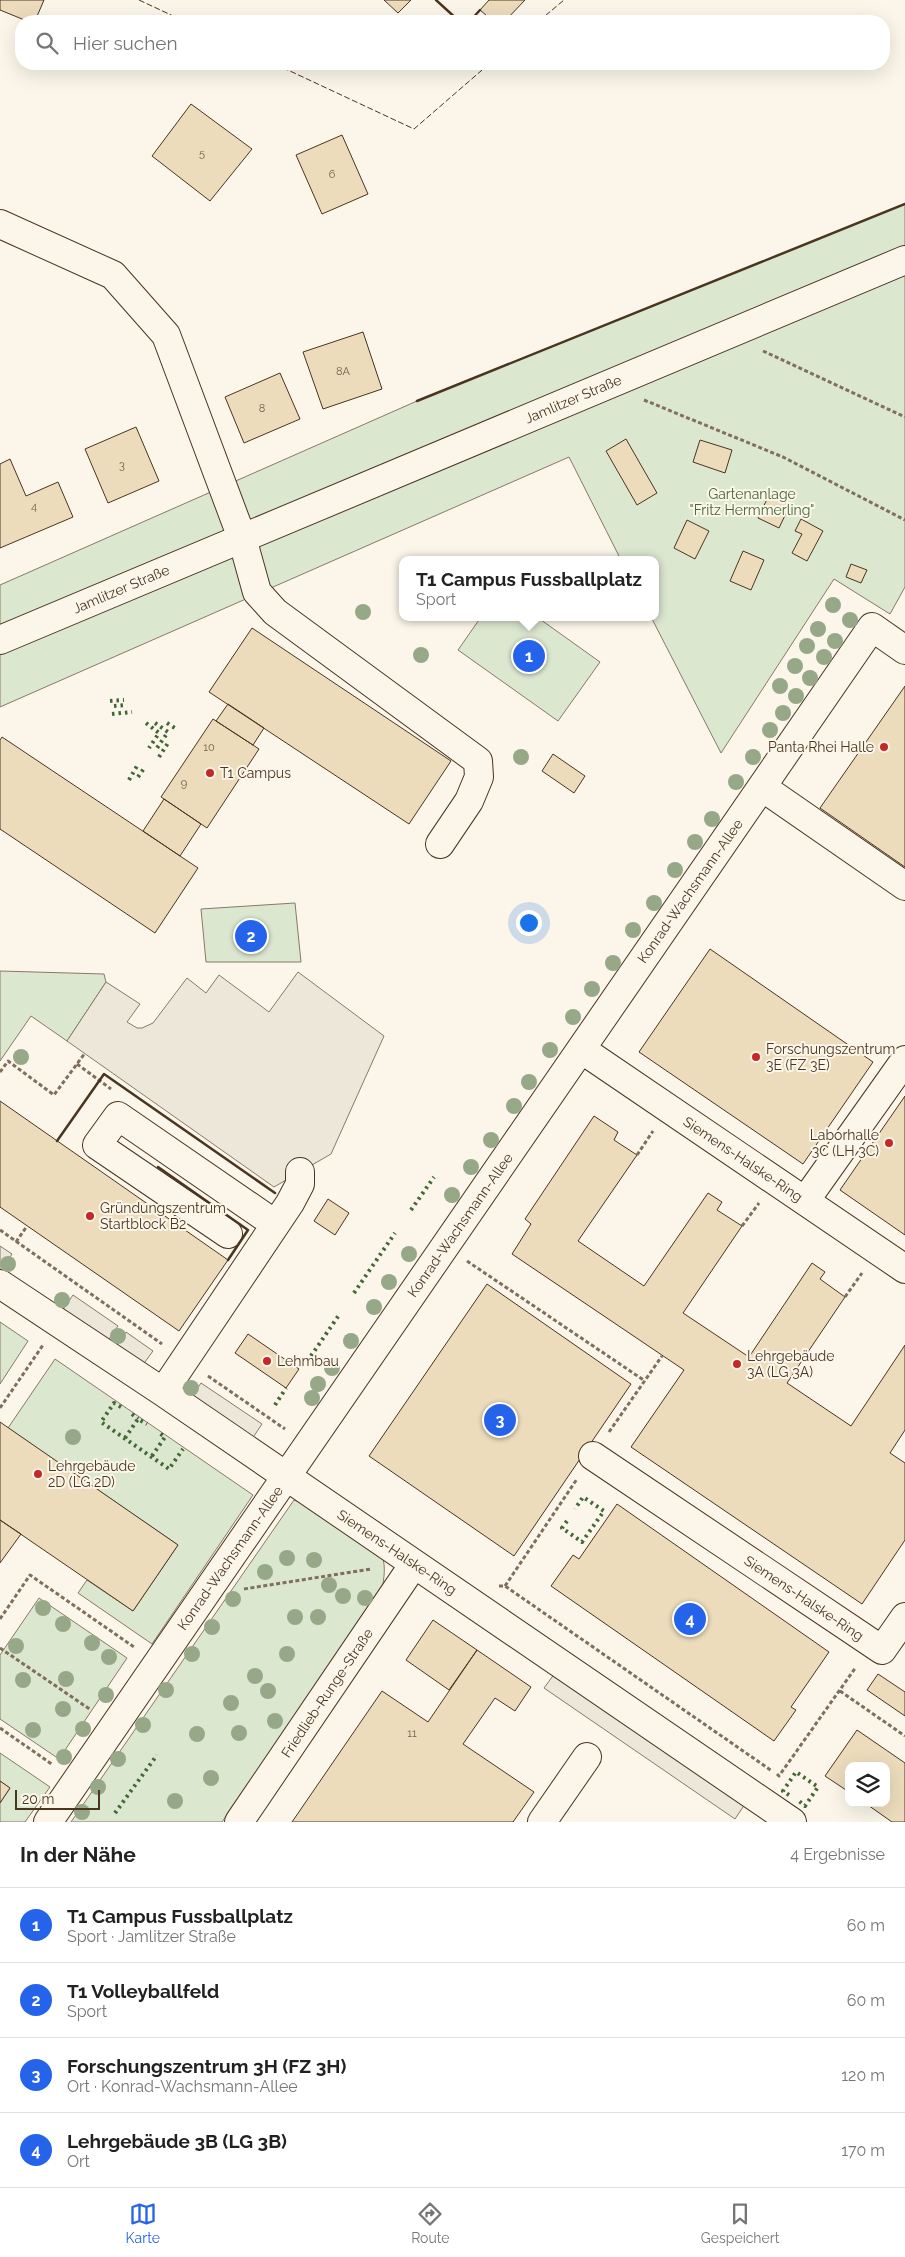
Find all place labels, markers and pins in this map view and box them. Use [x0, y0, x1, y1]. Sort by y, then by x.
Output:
pin: 1 [513, 637, 545, 675]
place label: Panta Rhei Halle [768, 739, 874, 755]
marker: Panta Rhei Halle [878, 741, 890, 753]
place label: T1 Campus [220, 765, 291, 781]
marker: T1 Campus [204, 767, 216, 779]
pin: 2 [235, 917, 267, 955]
place label: Forschungszentrum 3E (FZ 3E) [766, 1041, 895, 1073]
marker: Forschungszentrum 3E (FZ 3E) [750, 1051, 762, 1063]
place label: Laborhalle 3C (LH 3C) [810, 1127, 879, 1159]
marker: Laborhalle 3C (LH 3C) [883, 1137, 895, 1149]
place label: Gründungszentrum Startblock B2 [100, 1200, 226, 1232]
marker: Gründungszentrum Startblock B2 [84, 1210, 96, 1222]
place label: Lehrgebäude 3A (LG 3A) [747, 1348, 834, 1380]
place label: Lehmbau [277, 1353, 339, 1369]
marker: Lehmbau [261, 1355, 273, 1367]
marker: Lehrgebäude 3A (LG 3A) [731, 1358, 743, 1370]
pin: 3 [484, 1401, 516, 1439]
place label: Lehrgebäude 2D (LG 2D) [48, 1458, 135, 1490]
marker: Lehrgebäude 2D (LG 2D) [32, 1468, 44, 1480]
pin: 4 [674, 1600, 706, 1638]

